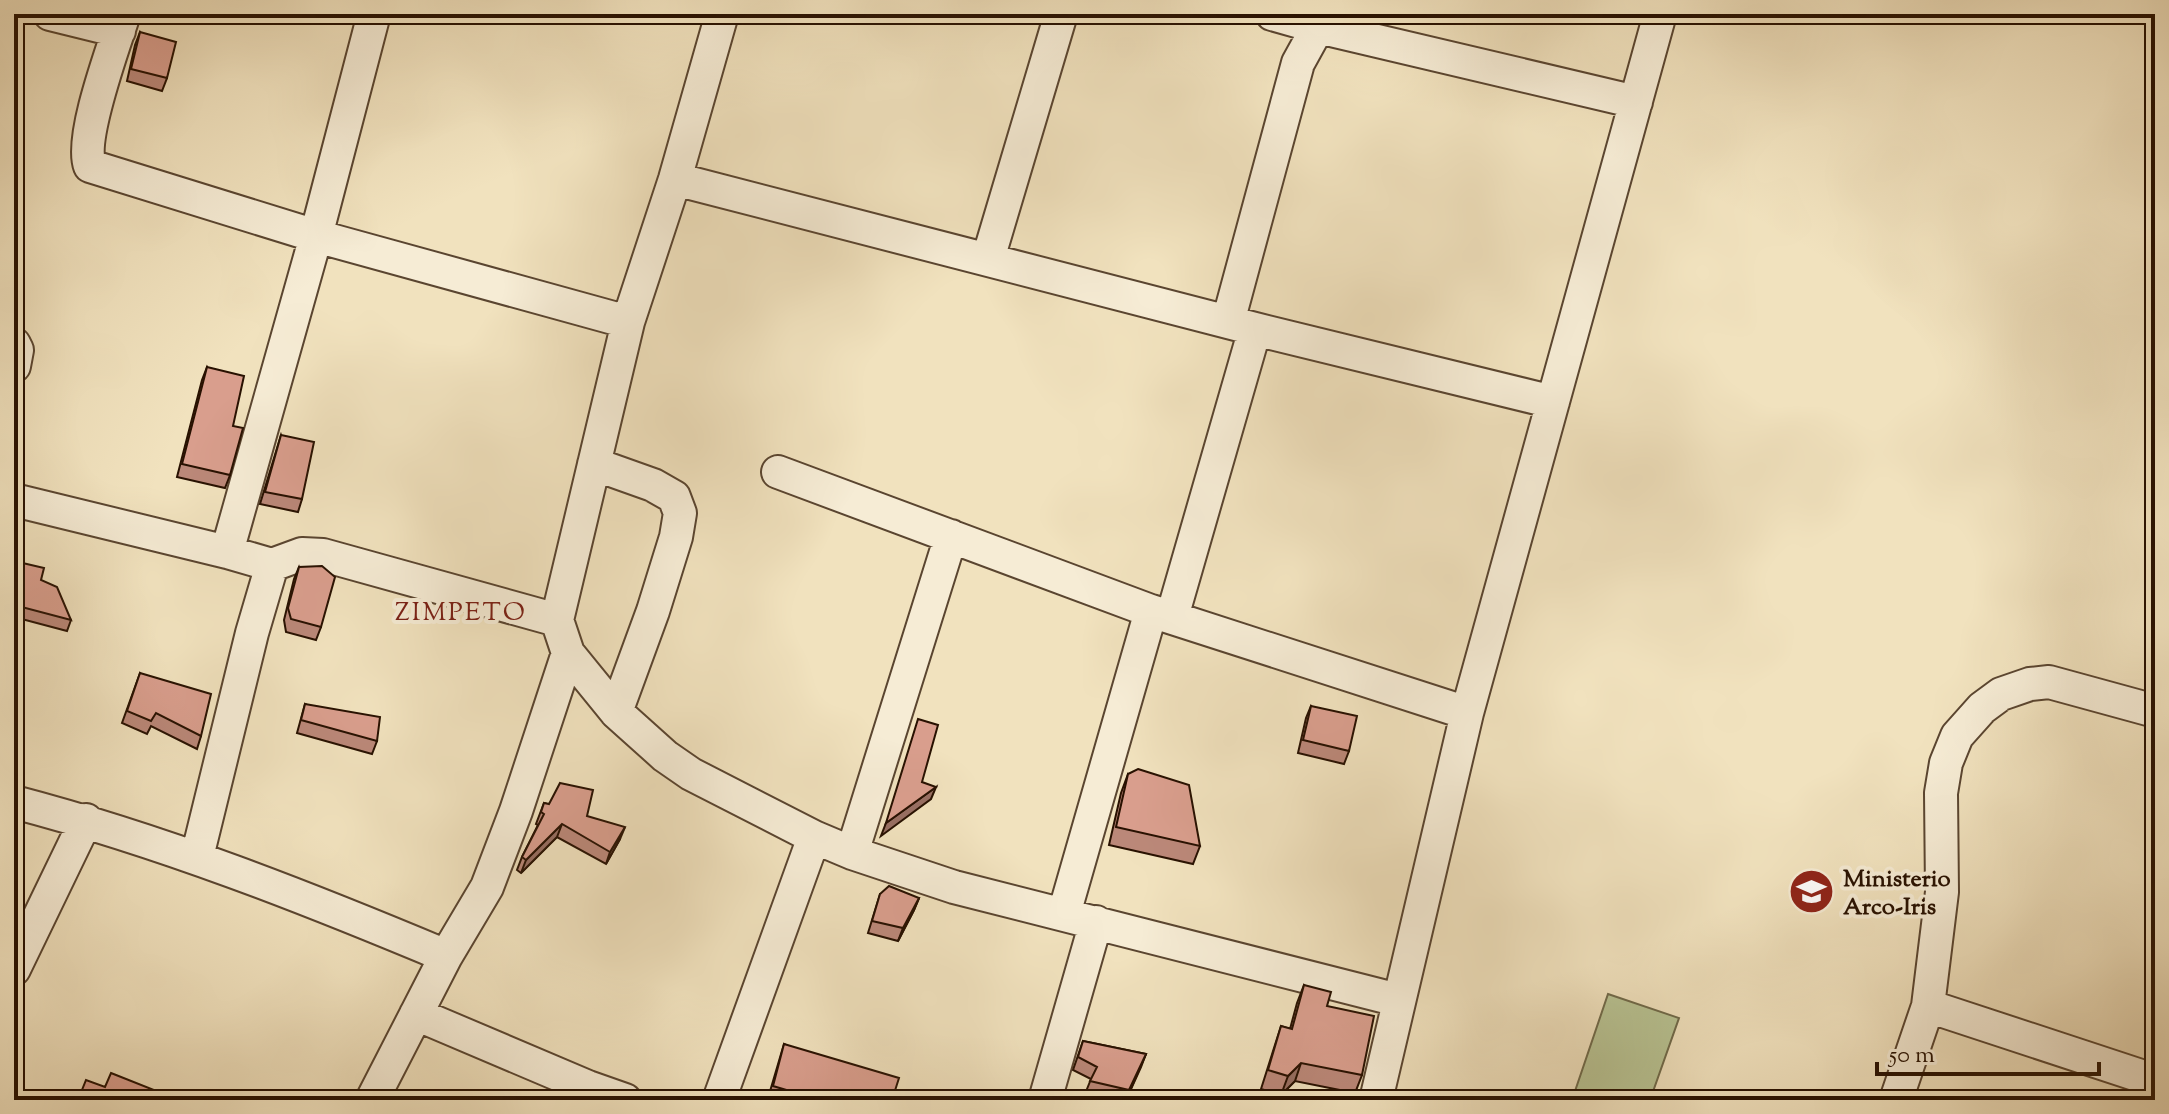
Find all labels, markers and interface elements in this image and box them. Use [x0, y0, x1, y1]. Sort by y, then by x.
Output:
district label: ZIMPETO [395, 595, 527, 632]
place label: Ministerio Arco-Iris [1843, 863, 1951, 925]
school or university icon: Ministerio Arco-Iris [1788, 868, 1836, 916]
scale bar [1877, 1026, 2099, 1076]
text: 50 m [1887, 1039, 1935, 1073]

